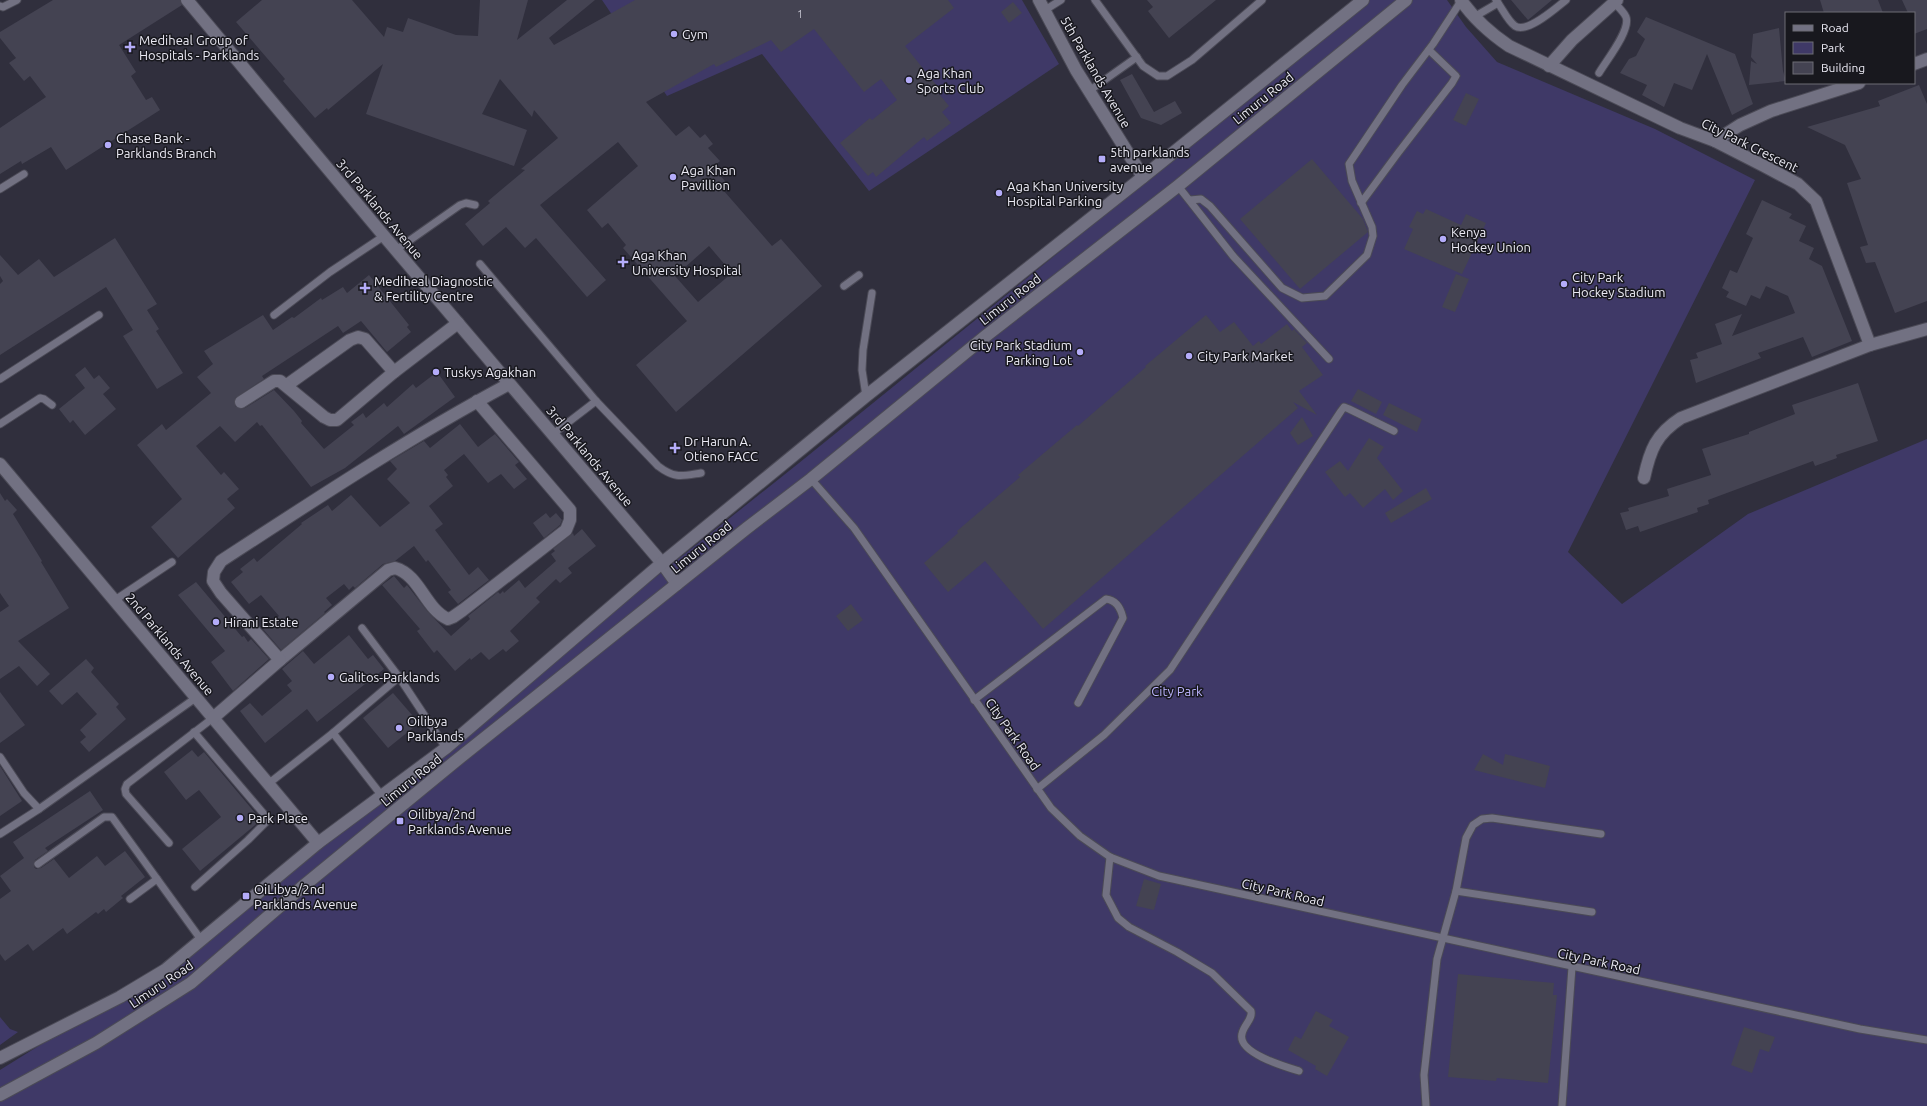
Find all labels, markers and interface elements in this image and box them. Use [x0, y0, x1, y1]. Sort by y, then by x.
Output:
house number: 1 [797, 8, 803, 20]
legend [1785, 12, 1915, 84]
street label: 5th Parklands Avenue [1058, 14, 1134, 130]
text: Road [1821, 21, 1849, 34]
place label: Gym [682, 27, 708, 41]
marker: Gym [669, 29, 679, 39]
place label: Mediheal Group of Hospitals - Parklands [139, 33, 260, 62]
marker: Mediheal Group of Hospitals - Parklands [124, 41, 136, 53]
text: Park [1821, 41, 1845, 54]
text: Building [1821, 61, 1865, 74]
place label: Aga Khan Sports Club [917, 66, 984, 95]
street label: Limuru Road [1230, 69, 1296, 127]
marker: Aga Khan Sports Club [904, 75, 914, 85]
street label: City Park Crescent [1699, 116, 1801, 174]
place label: Chase Bank - Parklands Branch [116, 131, 216, 160]
marker: Chase Bank - Parklands Branch [103, 140, 113, 150]
place label: 5th parklands avenue [1110, 145, 1190, 174]
marker: 5th parklands avenue [1097, 154, 1107, 164]
street label: 3rd Parklands Avenue [334, 156, 426, 262]
place label: Aga Khan Pavillion [681, 163, 736, 192]
marker: Aga Khan Pavillion [668, 172, 678, 182]
place label: Aga Khan University Hospital Parking [1007, 179, 1123, 208]
marker: Aga Khan University Hospital Parking [994, 188, 1004, 198]
place label: Kenya Hockey Union [1451, 225, 1531, 254]
marker: Kenya Hockey Union [1438, 234, 1448, 244]
place label: Aga Khan University Hospital [632, 248, 742, 277]
marker: Aga Khan University Hospital [617, 256, 629, 268]
place label: City Park Hockey Stadium [1572, 270, 1665, 299]
street label: Limuru Road [977, 271, 1043, 327]
place label: Mediheal Diagnostic & Fertility Centre [374, 274, 492, 303]
marker: City Park Hockey Stadium [1559, 279, 1569, 289]
marker: Mediheal Diagnostic & Fertility Centre [359, 282, 371, 294]
place label: City Park Stadium Parking Lot [970, 338, 1072, 367]
marker: City Park Stadium Parking Lot [1075, 347, 1085, 357]
place label: City Park Market [1197, 349, 1293, 363]
marker: City Park Market [1184, 351, 1194, 361]
place label: Tuskys Agakhan [444, 365, 536, 379]
marker: Tuskys Agakhan [431, 367, 441, 377]
street label: 3rd Parklands Avenue [544, 403, 636, 509]
place label: Dr Harun A. Otieno FACC [684, 434, 758, 463]
marker: Dr Harun A. Otieno FACC [669, 442, 681, 454]
street label: Limuru Road [668, 518, 734, 576]
street label: 2nd Parklands Avenue [123, 590, 217, 698]
place label: Hirani Estate [224, 615, 298, 629]
marker: Hirani Estate [211, 617, 221, 627]
place label: Galitos-Parklands [339, 670, 440, 684]
marker: Galitos-Parklands [326, 672, 336, 682]
park label: City Park [1151, 684, 1203, 698]
street label: City Park Road [983, 695, 1043, 773]
place label: Oilibya Parklands [407, 714, 464, 743]
marker: Oilibya Parklands [394, 723, 404, 733]
street label: Limuru Road [378, 751, 444, 809]
place label: Oilibya/2nd Parklands Avenue [408, 807, 511, 836]
place label: Park Place [248, 811, 308, 825]
marker: Park Place [235, 813, 245, 823]
marker: Oilibya/2nd Parklands Avenue [395, 816, 405, 826]
street label: City Park Road [1240, 876, 1326, 908]
place label: OiLibya/2nd Parklands Avenue [254, 882, 357, 911]
marker: OiLibya/2nd Parklands Avenue [241, 891, 251, 901]
street label: City Park Road [1556, 945, 1642, 977]
street label: Limuru Road [127, 958, 195, 1010]

